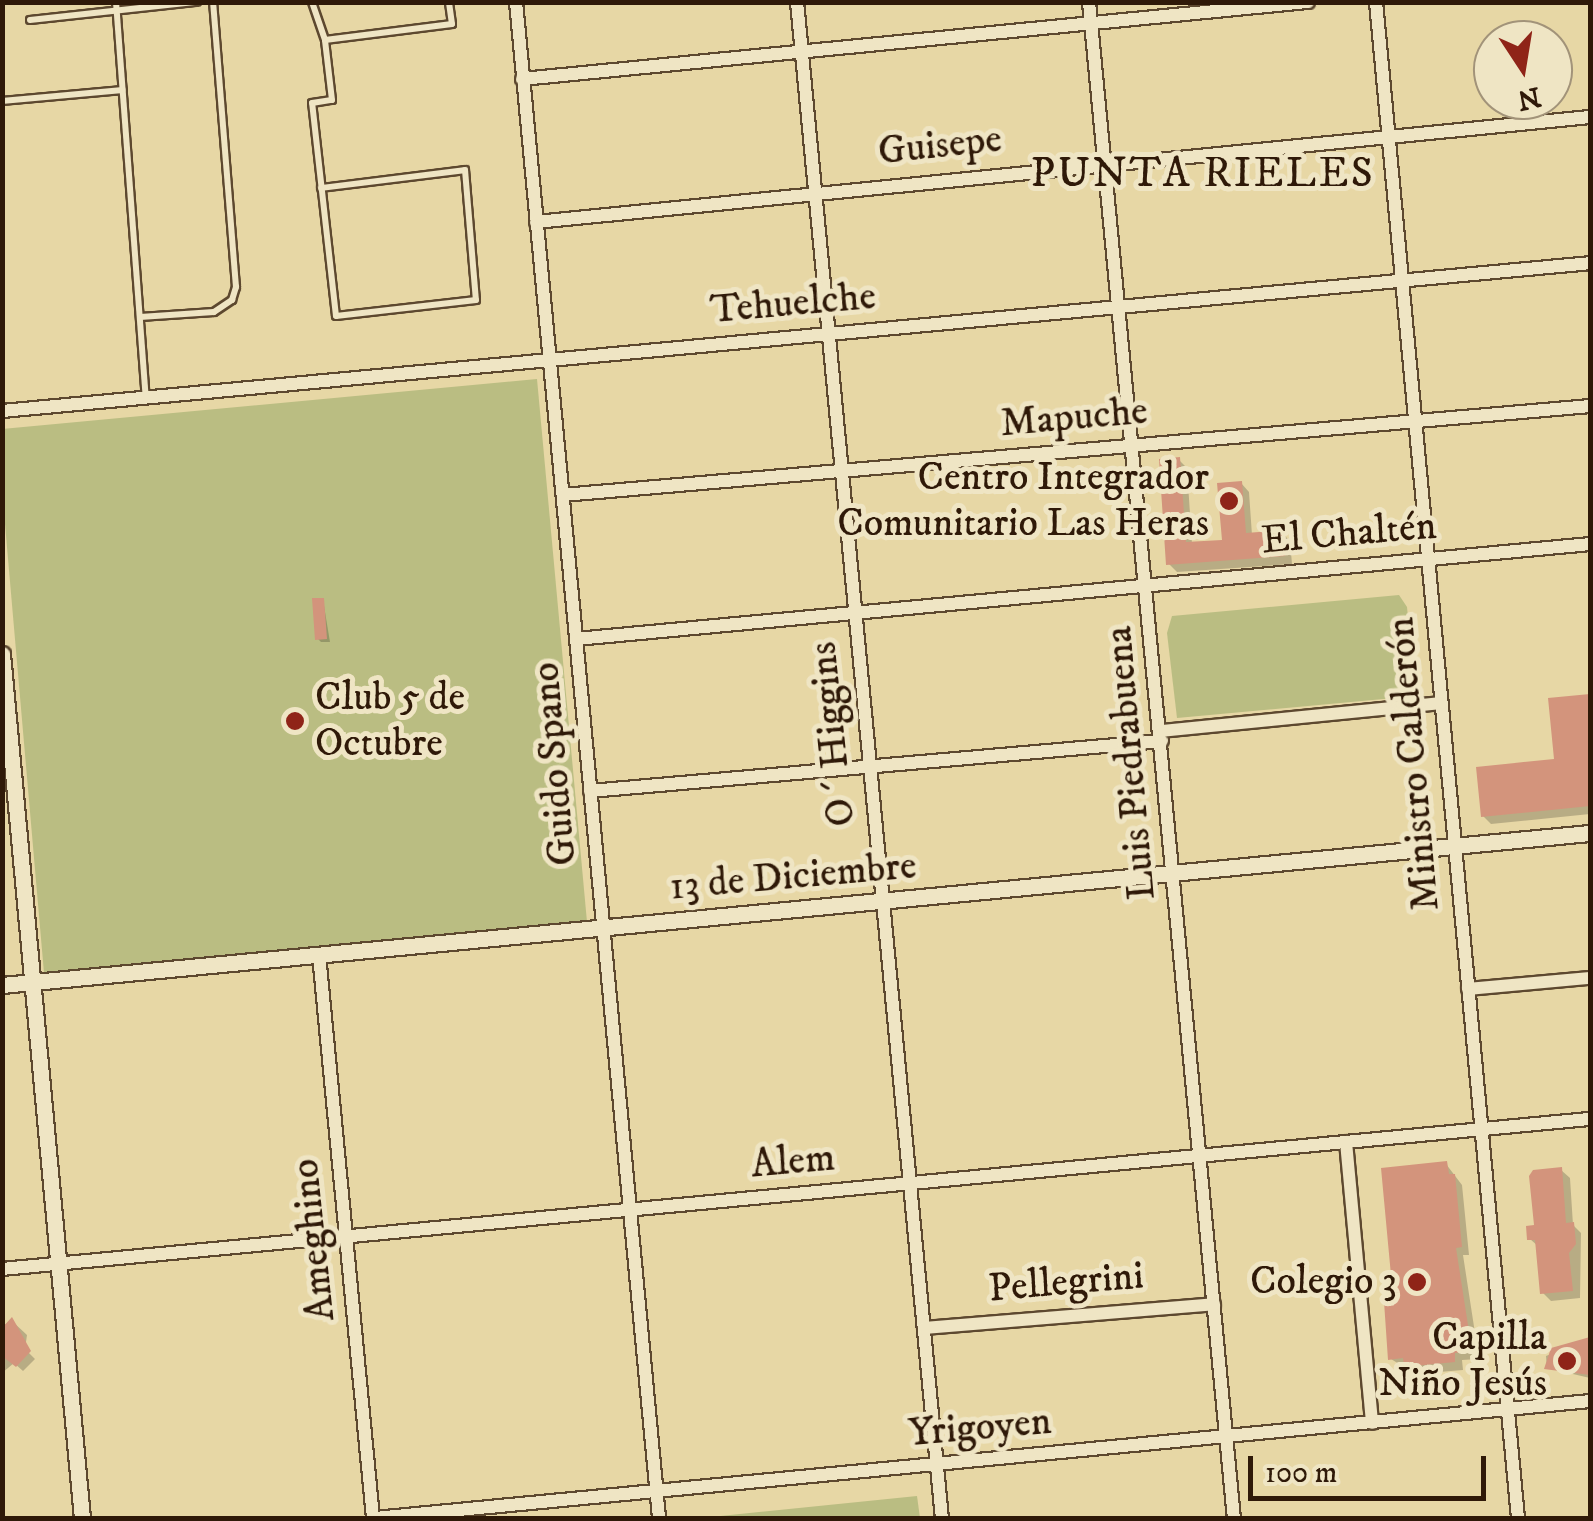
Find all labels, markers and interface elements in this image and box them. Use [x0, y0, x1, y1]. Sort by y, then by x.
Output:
north arrow [1473, 20, 1573, 120]
text: N [1514, 78, 1544, 117]
street label: Guisepe [876, 116, 1004, 176]
district label: PUNTA RIELES [1031, 149, 1375, 199]
street label: Tehuelche [708, 273, 878, 335]
street label: Mapuche [998, 388, 1150, 448]
place label: Centro Integrador Comunitario Las Heras [837, 454, 1209, 548]
marker: Centro Integrador Comunitario Las Heras [1218, 490, 1240, 512]
street label: El Chaltén [1259, 502, 1439, 566]
street label: Ministro Calderón [1377, 615, 1451, 913]
street label: Luis Piedrabuena [1095, 624, 1167, 902]
street label: O´ Higgins [799, 639, 867, 829]
street label: Guido Spano [522, 660, 588, 868]
place label: Club 5 de Octubre [315, 674, 465, 768]
marker: Club 5 de Octubre [284, 710, 306, 732]
street label: 13 de Diciembre [668, 842, 918, 912]
street label: Alem [749, 1134, 837, 1190]
street label: Ameghino [282, 1156, 346, 1324]
street label: Pellegrini [986, 1252, 1146, 1314]
place label: Colegio 3 [1250, 1258, 1397, 1306]
marker: Colegio 3 [1406, 1271, 1428, 1293]
place label: Capilla Niño Jesús [1378, 1314, 1547, 1408]
marker: Capilla Niño Jesús [1556, 1350, 1578, 1372]
street label: Yrigoyen [907, 1398, 1053, 1458]
scale bar [1253, 1436, 1490, 1498]
text: 100 m [1265, 1455, 1337, 1492]

